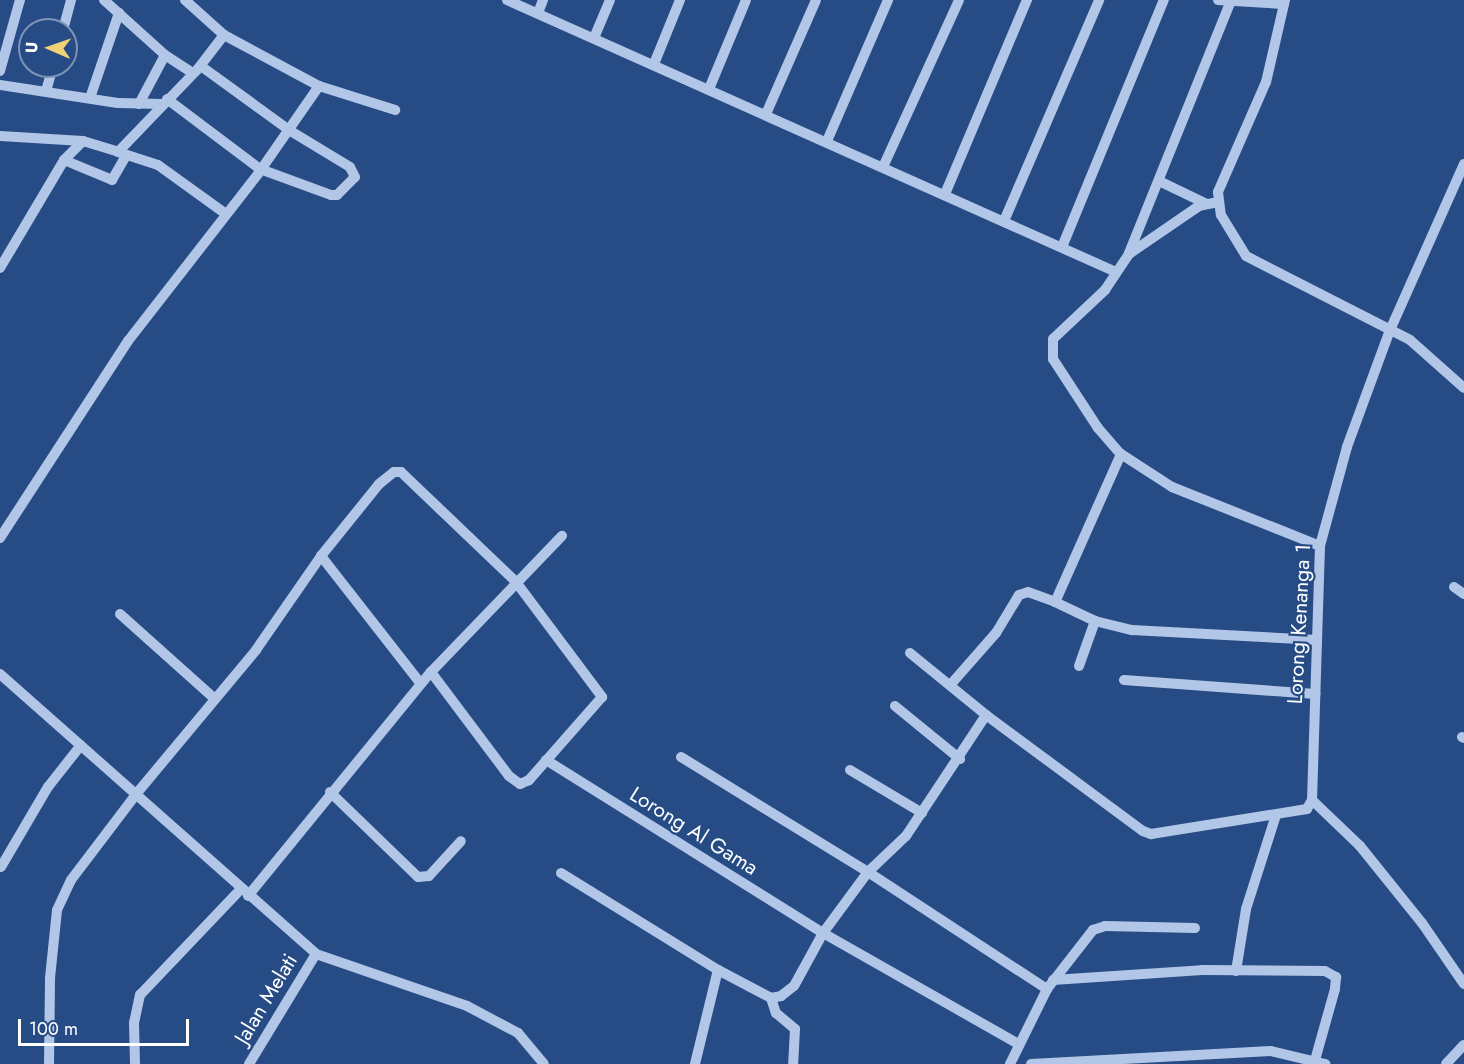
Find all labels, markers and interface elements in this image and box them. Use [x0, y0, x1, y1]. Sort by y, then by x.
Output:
north arrow [18, 18, 78, 78]
text: U [20, 41, 43, 53]
street label: Lorong Kenanga 1 [1282, 543, 1316, 705]
street label: Lorong Al Gama [625, 782, 763, 880]
street label: Jalan Melati [229, 949, 303, 1049]
scale bar [21, 1007, 192, 1045]
text: 100 m [29, 1016, 78, 1042]

